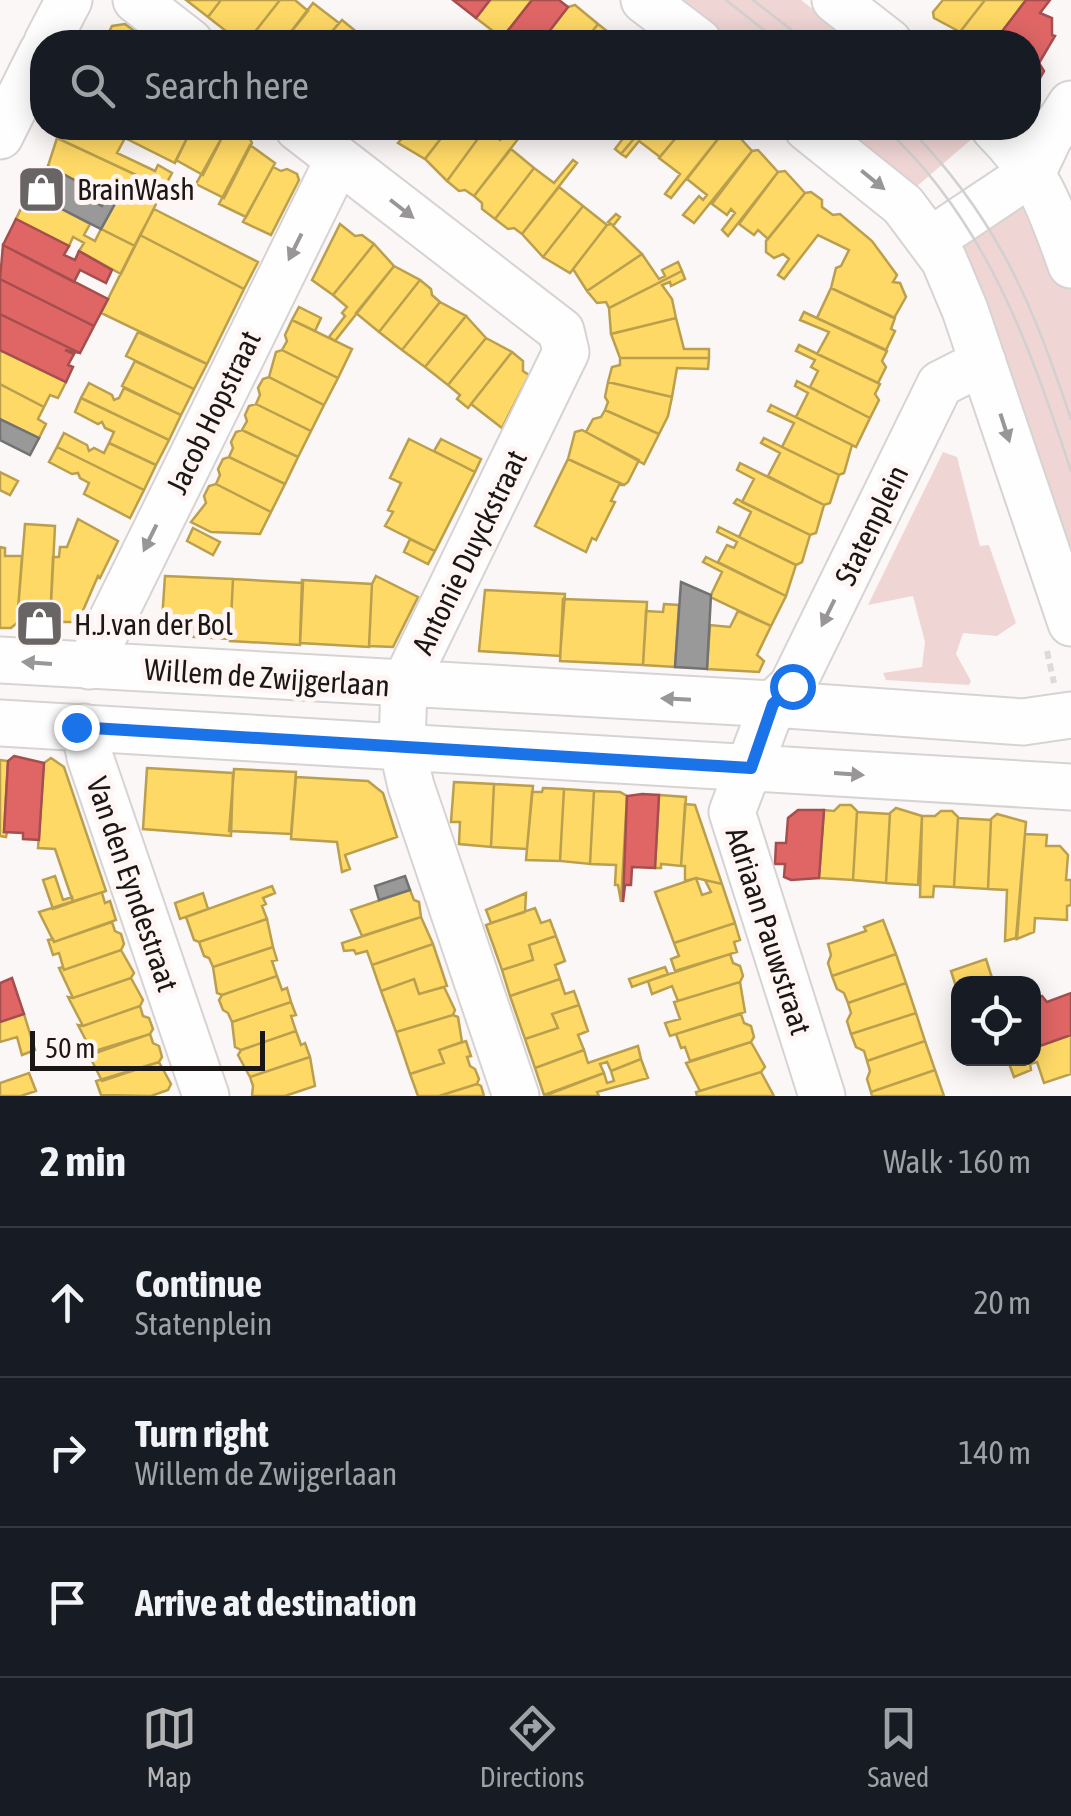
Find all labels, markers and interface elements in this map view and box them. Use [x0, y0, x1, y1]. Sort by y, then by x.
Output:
search box [30, 30, 1041, 140]
icon: search [65, 58, 120, 113]
text: Search here [145, 64, 309, 107]
shop icon: BrainWash [16, 163, 68, 215]
one-way arrow [861, 169, 886, 190]
place label: BrainWash [77, 172, 195, 206]
one-way arrow [389, 198, 415, 218]
one-way arrow [287, 233, 304, 262]
street label: Jacob Hopstraat [159, 325, 267, 499]
one-way arrow [998, 413, 1013, 443]
street label: Antonie Duyckstraat [405, 445, 533, 659]
street label: Statenplein [828, 460, 914, 590]
one-way arrow [142, 524, 159, 553]
shop icon: H.J.van der Bol [13, 598, 65, 650]
one-way arrow [820, 599, 837, 628]
place label: H.J.van der Bol [74, 607, 233, 641]
street label: Willem de Zwijgerlaan [143, 651, 391, 703]
one-way arrow [20, 655, 52, 671]
route start [770, 664, 816, 710]
one-way arrow [659, 691, 691, 707]
route end [54, 705, 100, 751]
one-way arrow [833, 766, 865, 782]
street label: Van den Eyndestraat [80, 772, 186, 996]
street label: Adriaan Pauwstraat [720, 823, 818, 1039]
map controls [951, 976, 1041, 1066]
button: locate [951, 976, 1041, 1066]
scale bar [30, 1026, 265, 1070]
text: 50 m [45, 1032, 95, 1064]
text: 2 min [40, 1137, 126, 1185]
text: Walk · 160 m [883, 1143, 1031, 1180]
text: Continue [135, 1262, 262, 1305]
icon: ahead [40, 1275, 95, 1330]
text: 20 m [973, 1284, 1031, 1321]
text: Statenplein [135, 1305, 272, 1342]
text: Turn right [135, 1412, 269, 1455]
icon: right [40, 1425, 95, 1480]
text: 140 m [958, 1434, 1031, 1471]
text: Willem de Zwijgerlaan [135, 1455, 397, 1492]
icon: arrive [40, 1575, 95, 1630]
text: Arrive at destination [135, 1581, 417, 1624]
tab: Map [142, 1701, 197, 1793]
tab: Directions [480, 1701, 584, 1793]
tab: Saved [868, 1701, 929, 1793]

